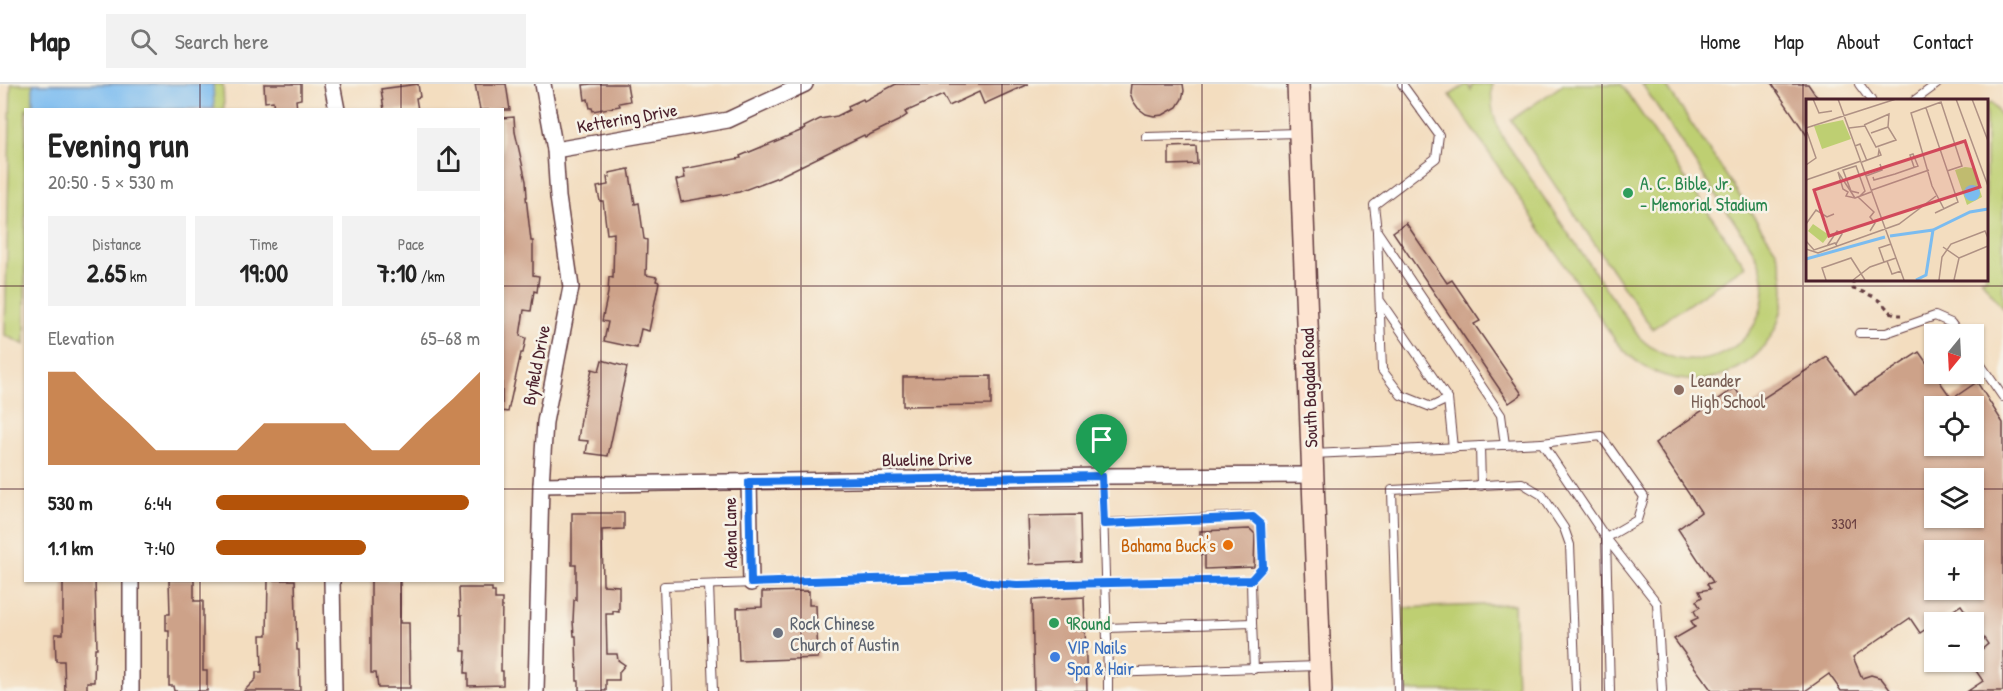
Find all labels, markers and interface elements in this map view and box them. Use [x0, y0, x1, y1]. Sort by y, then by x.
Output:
search box [106, 14, 526, 68]
text: Map [30, 22, 70, 60]
icon: search [127, 25, 160, 58]
text: Search here [175, 26, 269, 56]
text: Home [1700, 27, 1741, 56]
text: Map [1774, 27, 1804, 56]
text: About [1837, 27, 1880, 56]
text: Contact [1913, 27, 1973, 56]
street label: Kettering Drive [575, 97, 679, 139]
inset map [1806, 99, 1988, 280]
text: Evening run [48, 123, 189, 167]
button: share [417, 128, 480, 191]
text: 20:50 · 5 × 530 m [48, 168, 174, 195]
place label: A. C. Bible, Jr. - Memorial Stadium [1640, 171, 1768, 217]
marker: A. C. Bible, Jr. - Memorial Stadium [1621, 186, 1635, 200]
text: Distance [93, 233, 141, 255]
text: Time [250, 233, 278, 255]
text: Pace [398, 233, 424, 255]
text: 2.65 [87, 255, 126, 290]
text: 19:00 [240, 255, 288, 290]
text: 7:10 [377, 255, 417, 290]
text: km [126, 265, 147, 287]
text: /km [417, 265, 445, 287]
street label: Byfield Drive [516, 323, 556, 407]
text: Elevation [48, 324, 114, 351]
text: 65–68 m [420, 324, 480, 351]
north arrow [1924, 324, 1984, 384]
map controls [1924, 324, 1984, 672]
street label: South Bagdad Road [1294, 328, 1324, 448]
place label: Leander High School [1691, 368, 1765, 414]
marker: Leander High School [1672, 383, 1686, 397]
button: locate [1924, 396, 1984, 456]
pin [1076, 414, 1127, 476]
icon: arrive [1085, 423, 1118, 456]
street label: Blueline Drive [882, 446, 972, 472]
button: layers [1924, 468, 1984, 528]
text: 530 m [48, 489, 93, 516]
text: 6:44 [144, 489, 172, 516]
street label: Adena Lane [717, 497, 743, 569]
house number: 3301 [1831, 513, 1857, 534]
place label: Bahama Buck's [1121, 533, 1216, 558]
text: 1.1 km [48, 534, 93, 561]
text: 7:40 [144, 534, 175, 561]
marker: Bahama Buck's [1221, 538, 1235, 552]
button: + [1924, 540, 1984, 600]
place label: Rock Chinese Church of Austin [790, 611, 899, 657]
place label: 9Round [1066, 611, 1110, 636]
button: − [1924, 612, 1984, 672]
marker: 9Round [1047, 616, 1061, 630]
marker: Rock Chinese Church of Austin [771, 626, 785, 640]
place label: VIP Nails Spa & Hair [1067, 635, 1134, 681]
marker: VIP Nails Spa & Hair [1048, 650, 1062, 664]

